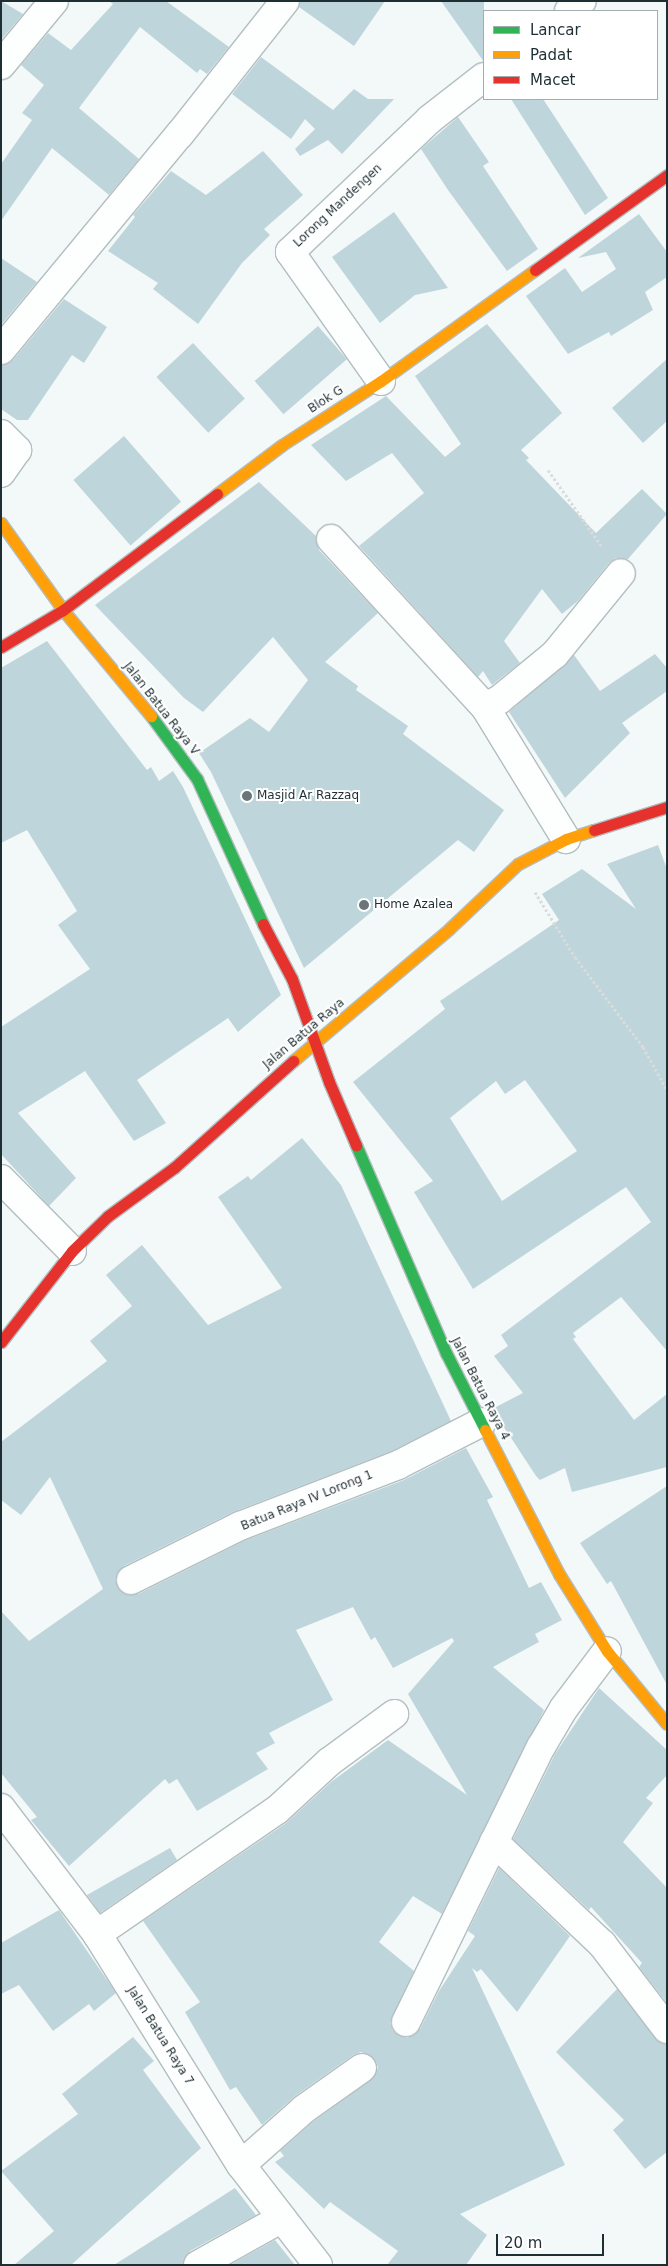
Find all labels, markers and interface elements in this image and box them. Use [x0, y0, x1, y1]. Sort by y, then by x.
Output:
legend [483, 10, 658, 100]
text: Lancar [530, 21, 581, 39]
text: Padat [530, 46, 572, 64]
text: Macet [530, 71, 576, 89]
street label: Lorong Mandengen [291, 161, 385, 251]
street label: Blok G [306, 383, 346, 417]
street label: Jalan Batua Raya V [120, 660, 202, 758]
place label: Masjid Ar Razzaq [257, 789, 359, 803]
marker: Masjid Ar Razzaq [241, 790, 253, 802]
place label: Home Azalea [374, 898, 453, 912]
marker: Home Azalea [358, 899, 370, 911]
street label: Jalan Batua Raya [260, 996, 348, 1072]
street label: Jalan Batua Raya 4 [448, 1335, 512, 1443]
street label: Batua Raya IV Lorong 1 [239, 1468, 375, 1534]
street label: Jalan Batua Raya 7 [124, 1984, 196, 2088]
scale bar [498, 2224, 606, 2256]
text: 20 m [504, 2234, 542, 2252]

